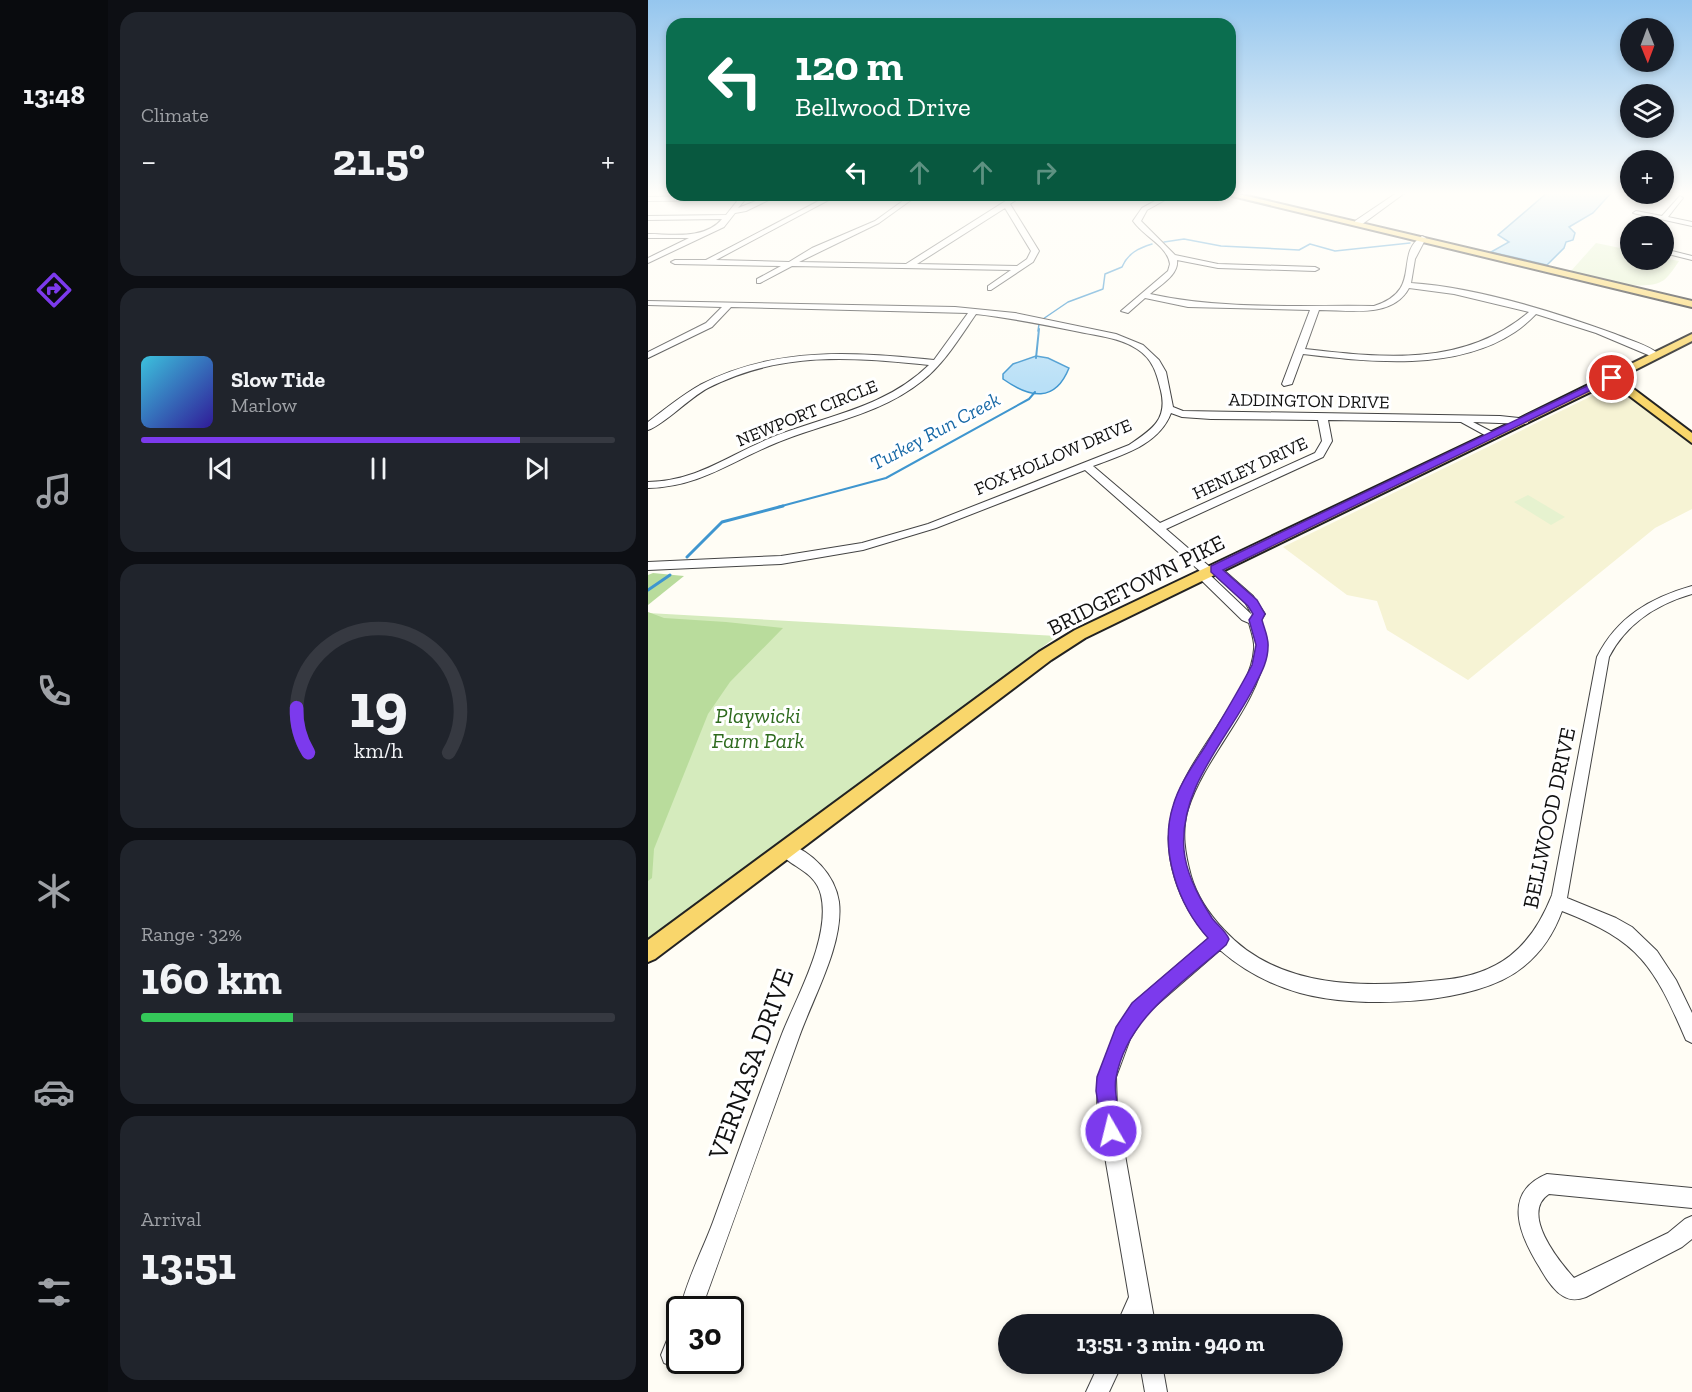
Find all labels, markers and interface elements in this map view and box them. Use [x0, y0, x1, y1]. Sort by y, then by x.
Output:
north arrow [1620, 18, 1674, 72]
map controls [1620, 18, 1674, 270]
text: 120 m [795, 40, 903, 91]
icon: left [696, 42, 774, 120]
text: 13:48 [23, 79, 85, 111]
button: layers [1620, 84, 1674, 138]
text: Bellwood Drive [795, 91, 971, 123]
text: Climate [141, 103, 209, 127]
text: 21.5° [333, 133, 425, 187]
text: − [141, 141, 156, 180]
text: + [601, 141, 615, 180]
button: + [1620, 150, 1674, 204]
icon: left [840, 156, 873, 189]
icon: ahead [903, 156, 936, 189]
icon: ahead [966, 156, 999, 189]
icon: right [1029, 156, 1062, 189]
button: − [1620, 216, 1674, 270]
icon: directions [33, 269, 75, 311]
pin [1586, 352, 1637, 403]
icon: arrive [1595, 361, 1628, 394]
text: Slow Tide [231, 366, 325, 393]
street label: NEWPORT CIRCLE [733, 375, 881, 451]
water label: Turkey Run Creek [866, 387, 1004, 475]
street label: ADDINGTON DRIVE [1228, 389, 1390, 413]
text: Marlow [231, 393, 297, 417]
street label: FOX HOLLOW DRIVE [971, 414, 1135, 500]
street label: HENLEY DRIVE [1189, 432, 1311, 504]
icon: previous [204, 452, 237, 485]
icon: pause [362, 452, 395, 485]
icon: next [520, 452, 553, 485]
icon: music [33, 470, 75, 512]
street label: BRIDGETOWN PIKE [1043, 529, 1229, 641]
text: 19 [349, 668, 407, 743]
icon: phone [33, 670, 75, 712]
park label: Playwicki Farm Park [712, 702, 805, 754]
street label: BELLWOOD DRIVE [1517, 725, 1581, 911]
text: km/h [354, 738, 402, 763]
icon: climate [33, 870, 75, 912]
text: Range · 32% [141, 922, 242, 946]
text: 160 km [141, 952, 282, 1006]
street label: VERNASA DRIVE [701, 964, 800, 1165]
icon: car [33, 1071, 75, 1113]
position arrow [1079, 1099, 1143, 1163]
text: Arrival [141, 1207, 201, 1231]
text: 13:51 [141, 1237, 236, 1291]
icon: filters [33, 1271, 75, 1313]
speed limit sign: 30 [666, 1296, 744, 1374]
text: 13:51 · 3 min · 940 m [1076, 1330, 1265, 1357]

